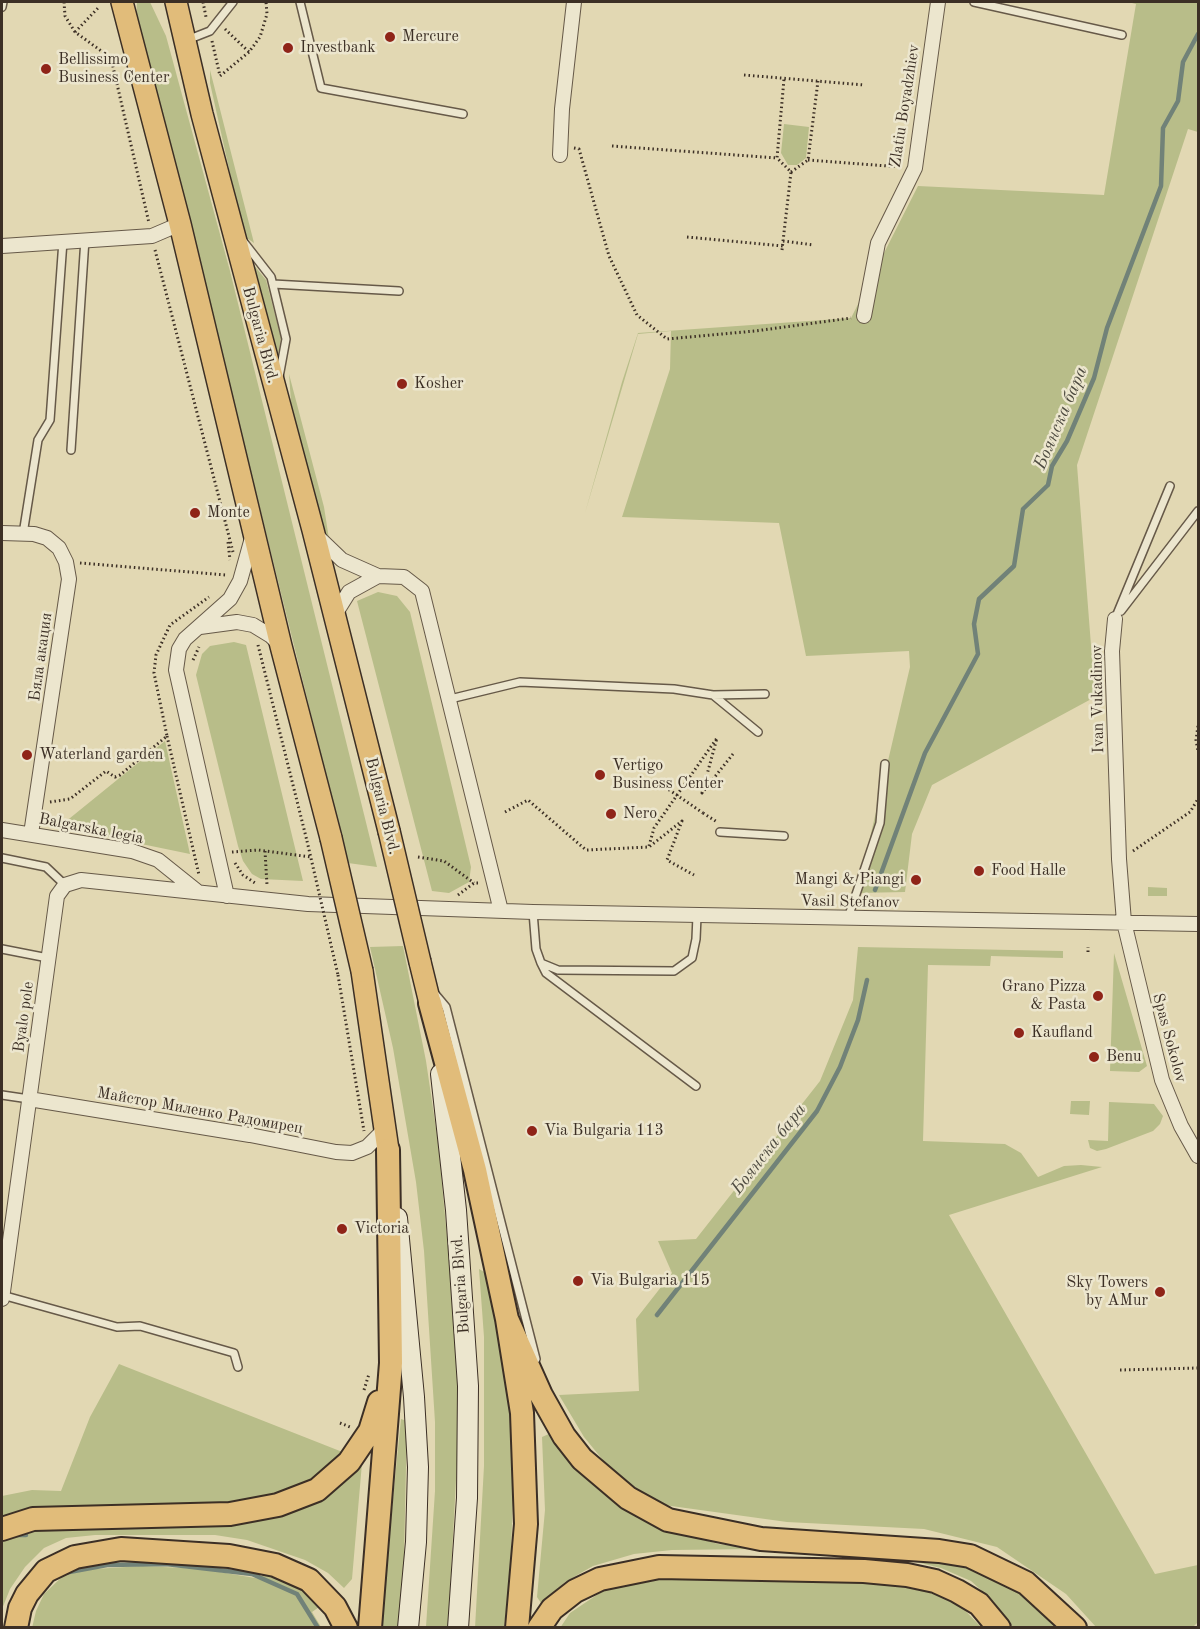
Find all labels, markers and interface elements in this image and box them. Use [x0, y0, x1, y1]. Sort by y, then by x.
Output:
place label: Mercure [402, 27, 459, 47]
marker: Mercure [383, 30, 397, 44]
place label: Investbank [300, 38, 376, 58]
marker: Investbank [281, 41, 295, 55]
street label: Zlatiu Boyadzhiev [886, 43, 924, 169]
place label: Bellissimo Business Center [58, 50, 169, 88]
marker: Bellissimo Business Center [39, 62, 53, 76]
street label: Bulgaria Blvd. [238, 284, 282, 386]
water label: Боянска бара [1030, 363, 1092, 473]
place label: Kosher [414, 374, 464, 394]
marker: Kosher [395, 377, 409, 391]
place label: Monte [207, 503, 250, 523]
marker: Monte [188, 506, 202, 520]
street label: Бяла акация [25, 611, 57, 703]
street label: Ivan Vukadinov [1087, 644, 1109, 754]
place label: Waterland garden [39, 745, 163, 765]
marker: Waterland garden [20, 748, 34, 762]
street label: Bulgaria Blvd. [361, 755, 403, 857]
place label: Vertigo Business Center [612, 756, 723, 794]
marker: Vertigo Business Center [593, 768, 607, 782]
place label: Nero [623, 804, 657, 824]
marker: Nero [604, 807, 618, 821]
street label: Balgarska legia [37, 809, 145, 849]
place label: Food Halle [991, 861, 1066, 881]
marker: Food Halle [972, 864, 986, 878]
place label: Mangi & Piangi [795, 870, 904, 890]
marker: Mangi & Piangi [909, 873, 923, 887]
street label: Vasil Stefanov [800, 892, 900, 912]
place label: Grano Pizza & Pasta [1002, 977, 1086, 1015]
street label: Byalo pole [10, 980, 38, 1054]
marker: Grano Pizza & Pasta [1091, 989, 1105, 1003]
street label: Spas Sokolov [1148, 991, 1190, 1085]
place label: Kaufland [1031, 1023, 1093, 1043]
marker: Kaufland [1012, 1026, 1026, 1040]
place label: Benu [1106, 1047, 1142, 1067]
marker: Benu [1087, 1050, 1101, 1064]
street label: Майстор Миленко Радомирец [96, 1083, 304, 1139]
water label: Боянска бара [727, 1099, 811, 1199]
place label: Via Bulgaria 113 [544, 1121, 664, 1141]
marker: Via Bulgaria 113 [525, 1124, 539, 1138]
place label: Victoria [354, 1219, 409, 1239]
marker: Victoria [335, 1222, 349, 1236]
street label: Bulgaria Blvd. [448, 1234, 474, 1334]
place label: Via Bulgaria 115 [590, 1271, 710, 1291]
place label: Sky Towers by AMur [1066, 1273, 1148, 1311]
marker: Via Bulgaria 115 [571, 1274, 585, 1288]
marker: Sky Towers by AMur [1153, 1285, 1167, 1299]

